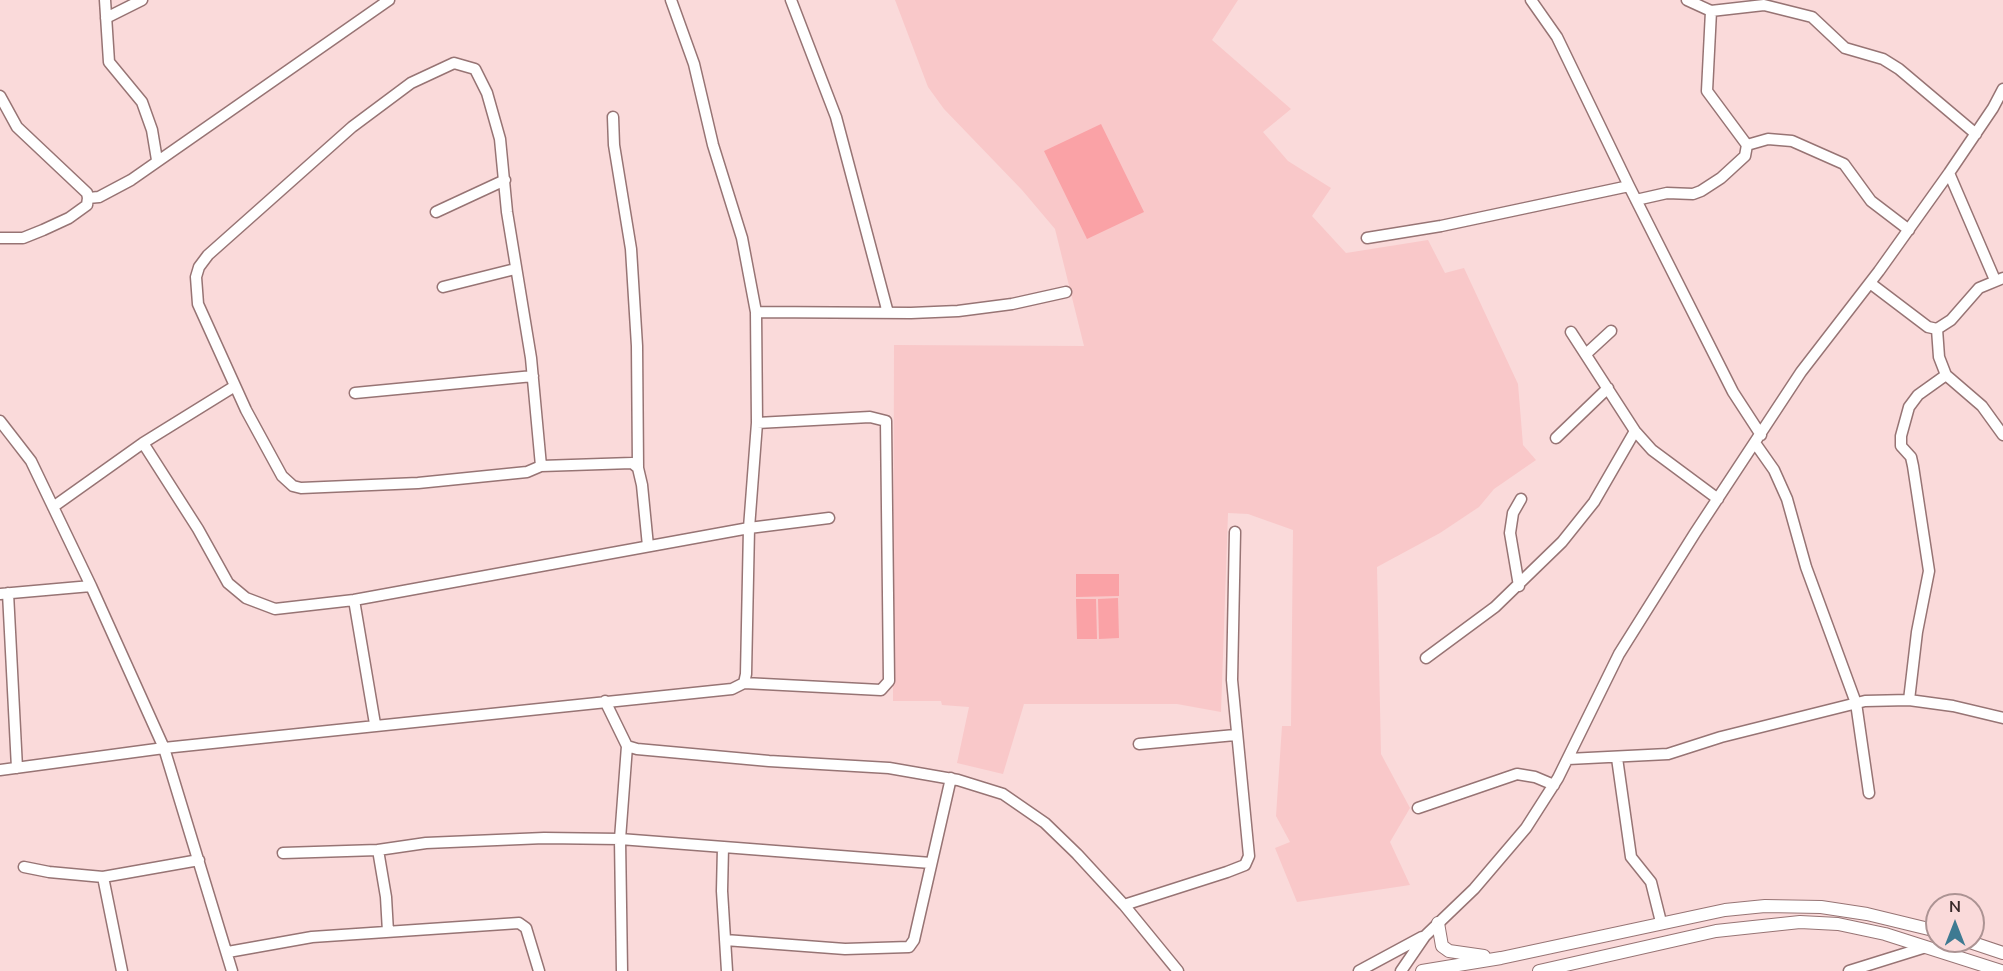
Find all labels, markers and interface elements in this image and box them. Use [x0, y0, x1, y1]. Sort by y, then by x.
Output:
north arrow [1925, 893, 1985, 953]
text: N [1949, 896, 1961, 918]

